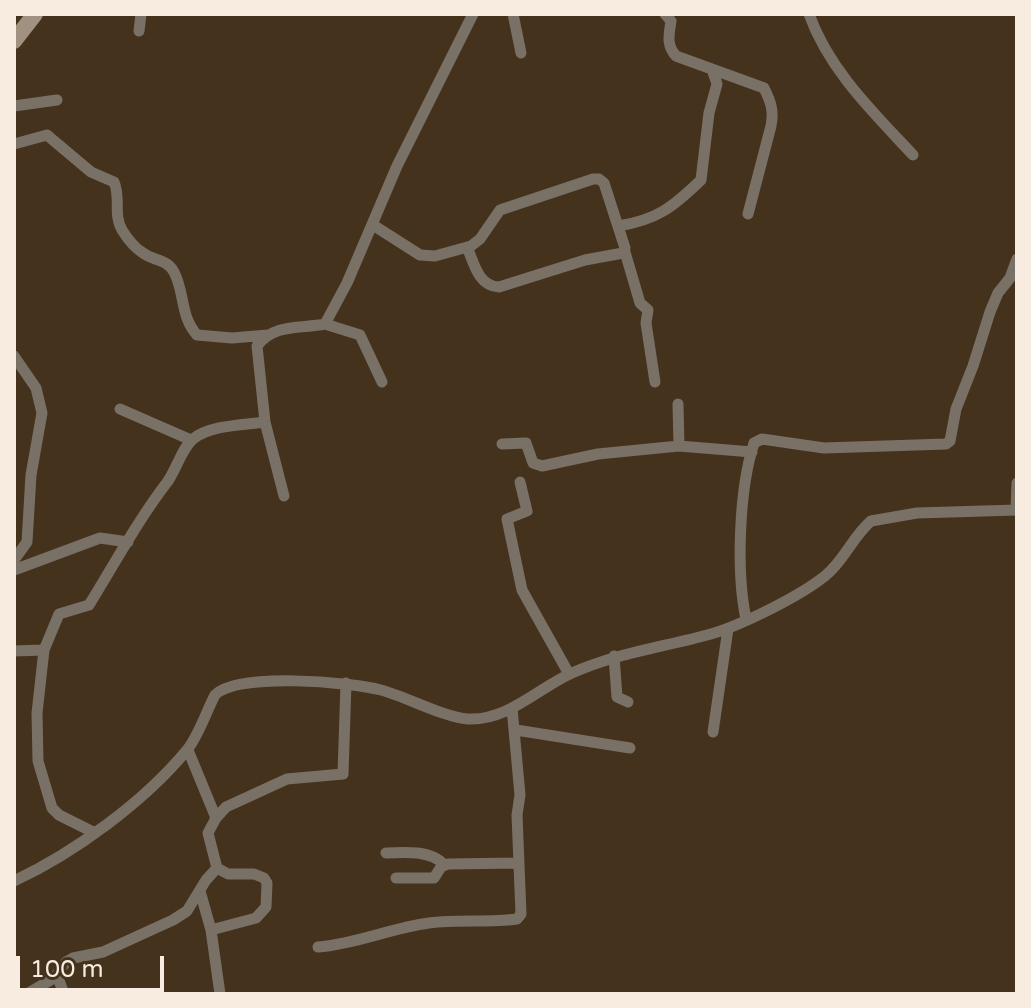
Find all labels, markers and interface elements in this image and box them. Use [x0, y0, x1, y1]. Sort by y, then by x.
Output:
scale bar [20, 940, 168, 990]
text: 100 m [30, 955, 104, 984]

